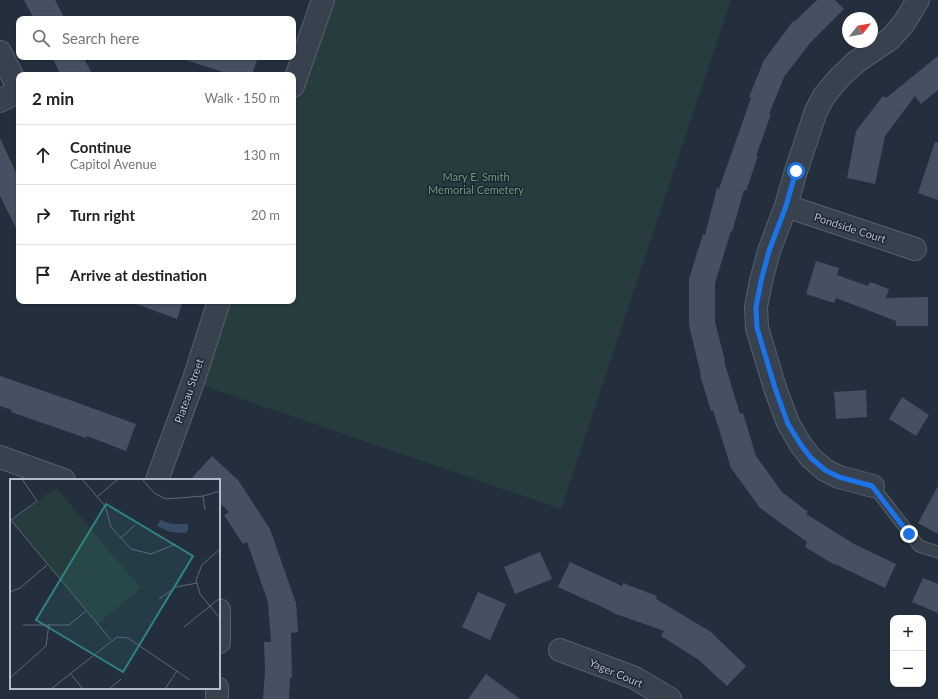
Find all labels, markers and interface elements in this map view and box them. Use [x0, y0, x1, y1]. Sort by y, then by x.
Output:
north arrow [842, 12, 878, 48]
search box [16, 16, 296, 60]
icon: search [30, 27, 52, 49]
text: Search here [62, 29, 139, 47]
text: 2 min [32, 88, 74, 109]
text: Walk · 150 m [204, 90, 280, 106]
text: Continue [70, 138, 131, 156]
icon: ahead [32, 144, 54, 166]
text: 130 m [243, 147, 280, 163]
text: Capitol Avenue [70, 156, 157, 172]
route start [787, 162, 805, 180]
park label: Mary E. Smith Memorial Cemetery [428, 170, 524, 196]
icon: right [32, 204, 54, 226]
text: Turn right [70, 206, 135, 224]
text: 20 m [251, 207, 280, 223]
street label: Pondside Court [813, 210, 888, 245]
icon: arrive [32, 264, 54, 286]
text: Arrive at destination [70, 266, 207, 284]
street label: Plateau Street [171, 357, 206, 425]
inset map [10, 479, 220, 689]
route end [900, 525, 918, 543]
map controls [890, 615, 926, 687]
button: + [890, 615, 926, 651]
button: − [890, 651, 926, 687]
street label: Yager Court [588, 655, 645, 690]

